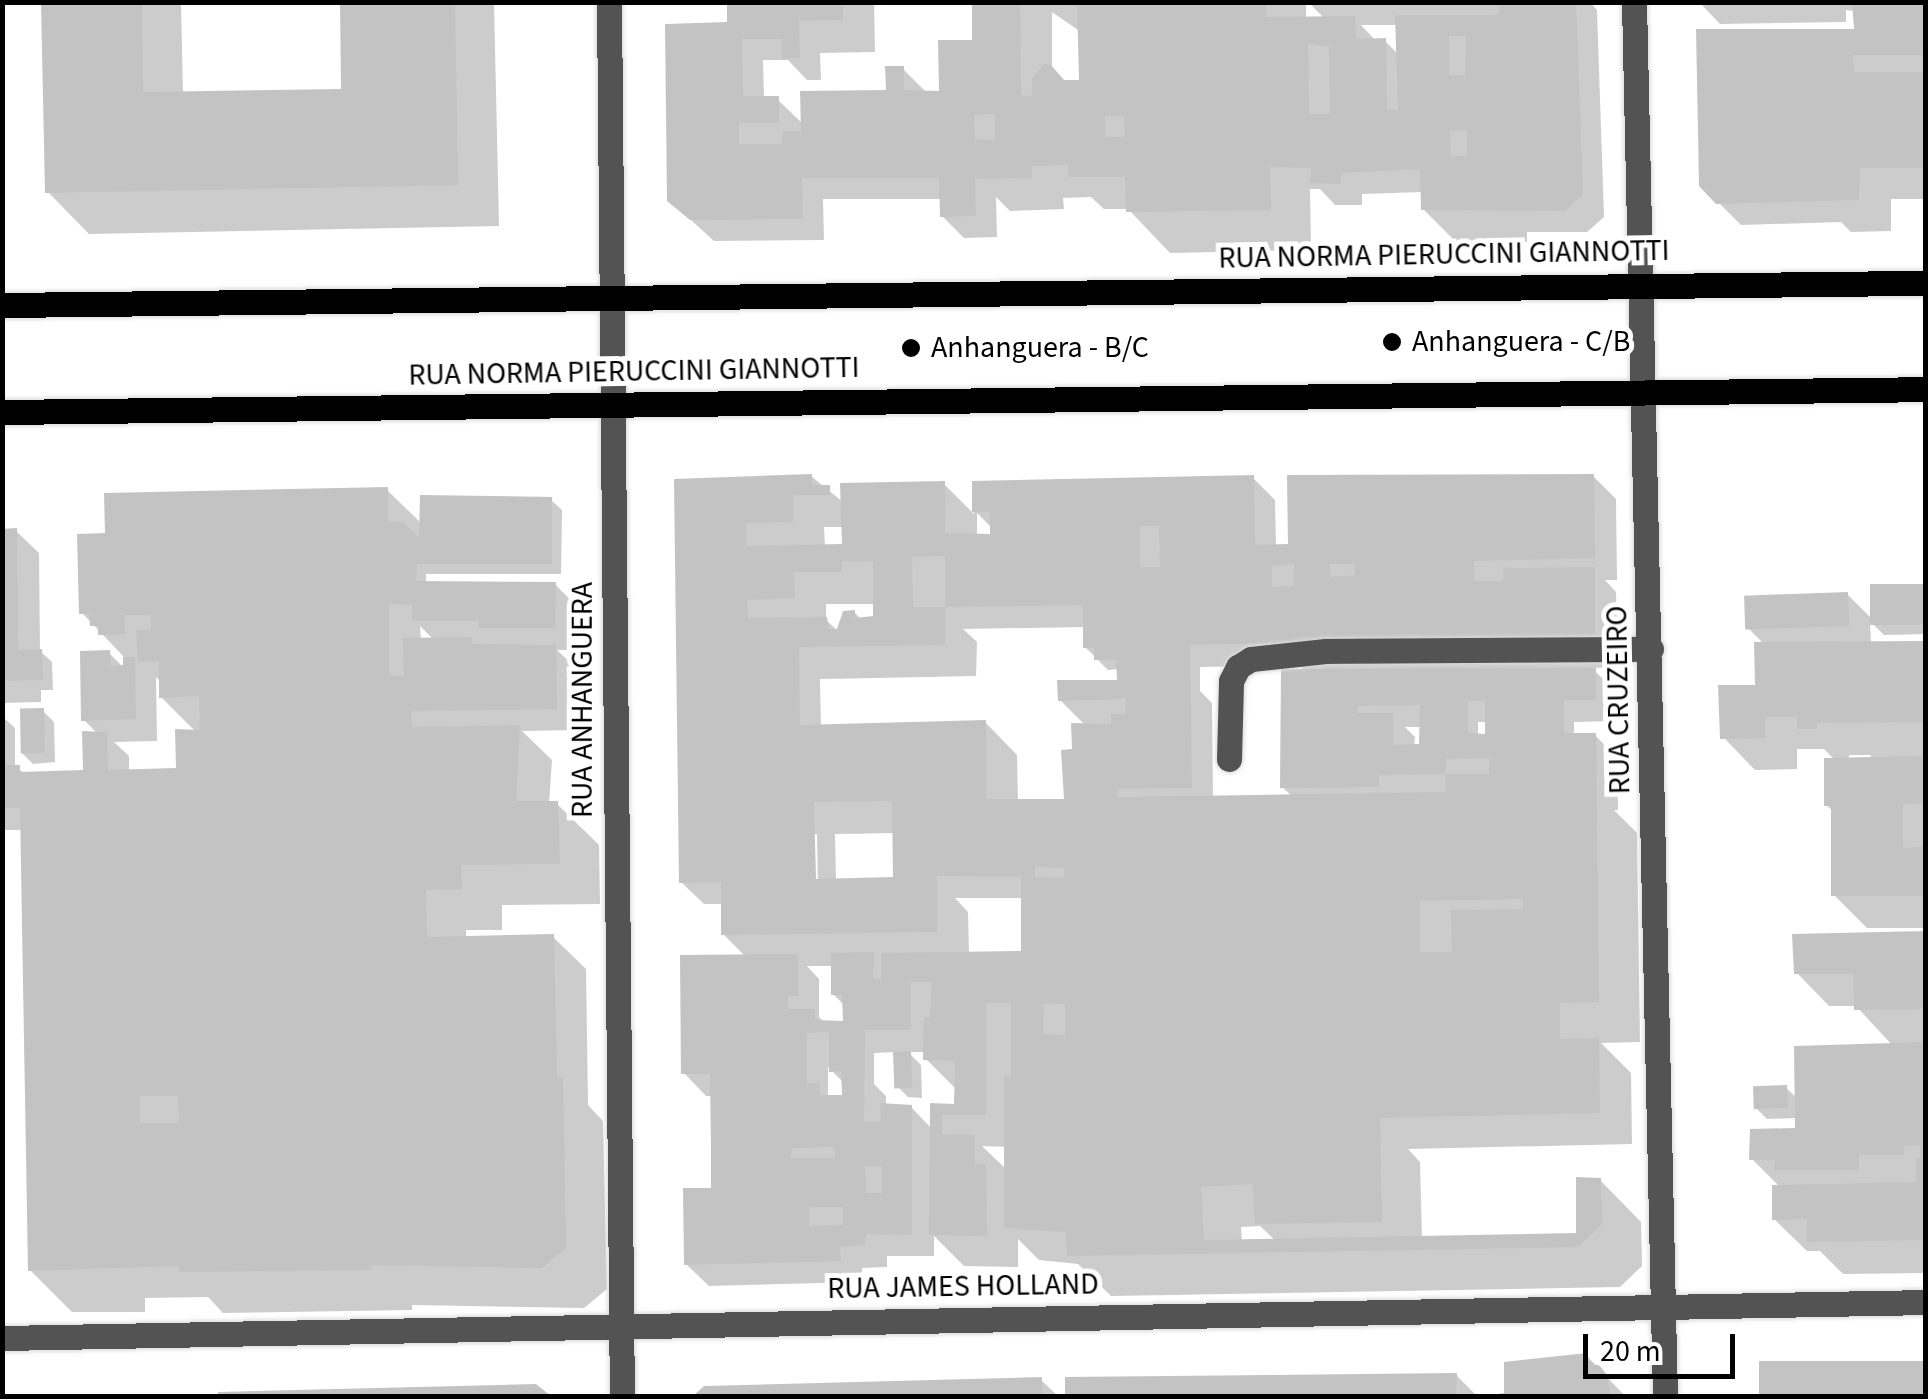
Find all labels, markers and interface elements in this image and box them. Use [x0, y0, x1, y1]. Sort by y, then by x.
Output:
street label: RUA NORMA PIERUCCINI GIANNOTTI [1218, 233, 1670, 277]
place label: Anhanguera - C/B [1412, 324, 1630, 360]
place label: Anhanguera - B/C [931, 330, 1149, 366]
marker: Anhanguera - C/B [1381, 331, 1403, 353]
marker: Anhanguera - B/C [900, 337, 922, 359]
street label: RUA NORMA PIERUCCINI GIANNOTTI [408, 350, 860, 394]
street label: RUA ANHANGUERA [565, 582, 601, 818]
street label: RUA CRUZEIRO [1599, 605, 1639, 795]
street label: RUA JAMES HOLLAND [827, 1267, 1099, 1307]
scale bar [1588, 1314, 1740, 1376]
text: 20 m [1600, 1330, 1661, 1373]

